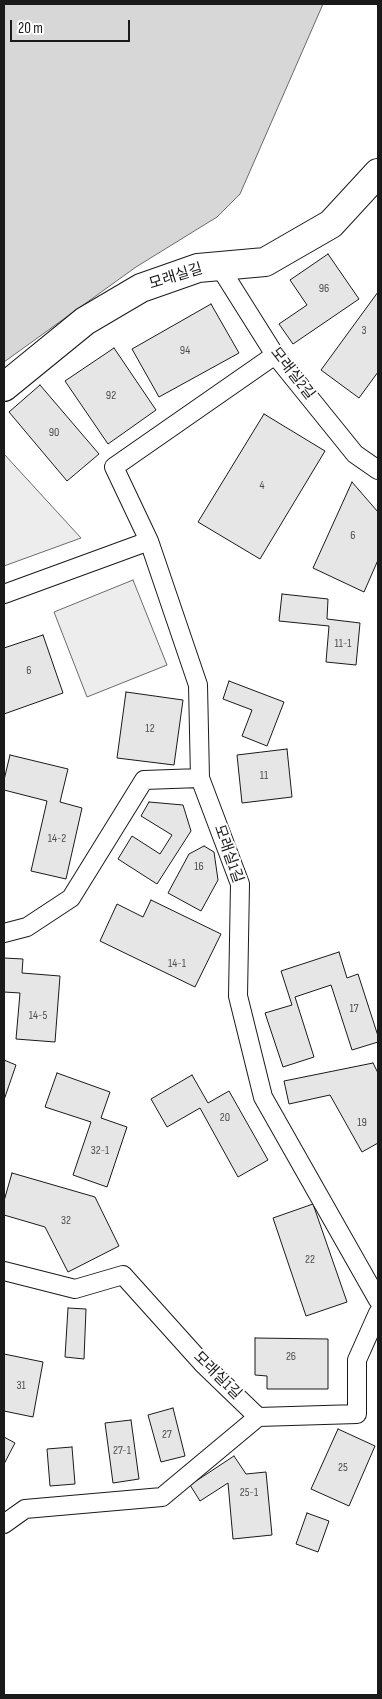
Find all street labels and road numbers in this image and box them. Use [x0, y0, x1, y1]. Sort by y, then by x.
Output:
street label: 모래실길 [147, 260, 205, 294]
street label: 모래실2길 [266, 344, 318, 404]
street label: 모래실1길 [210, 822, 246, 886]
street label: 모래실1길 [189, 1348, 245, 1404]

